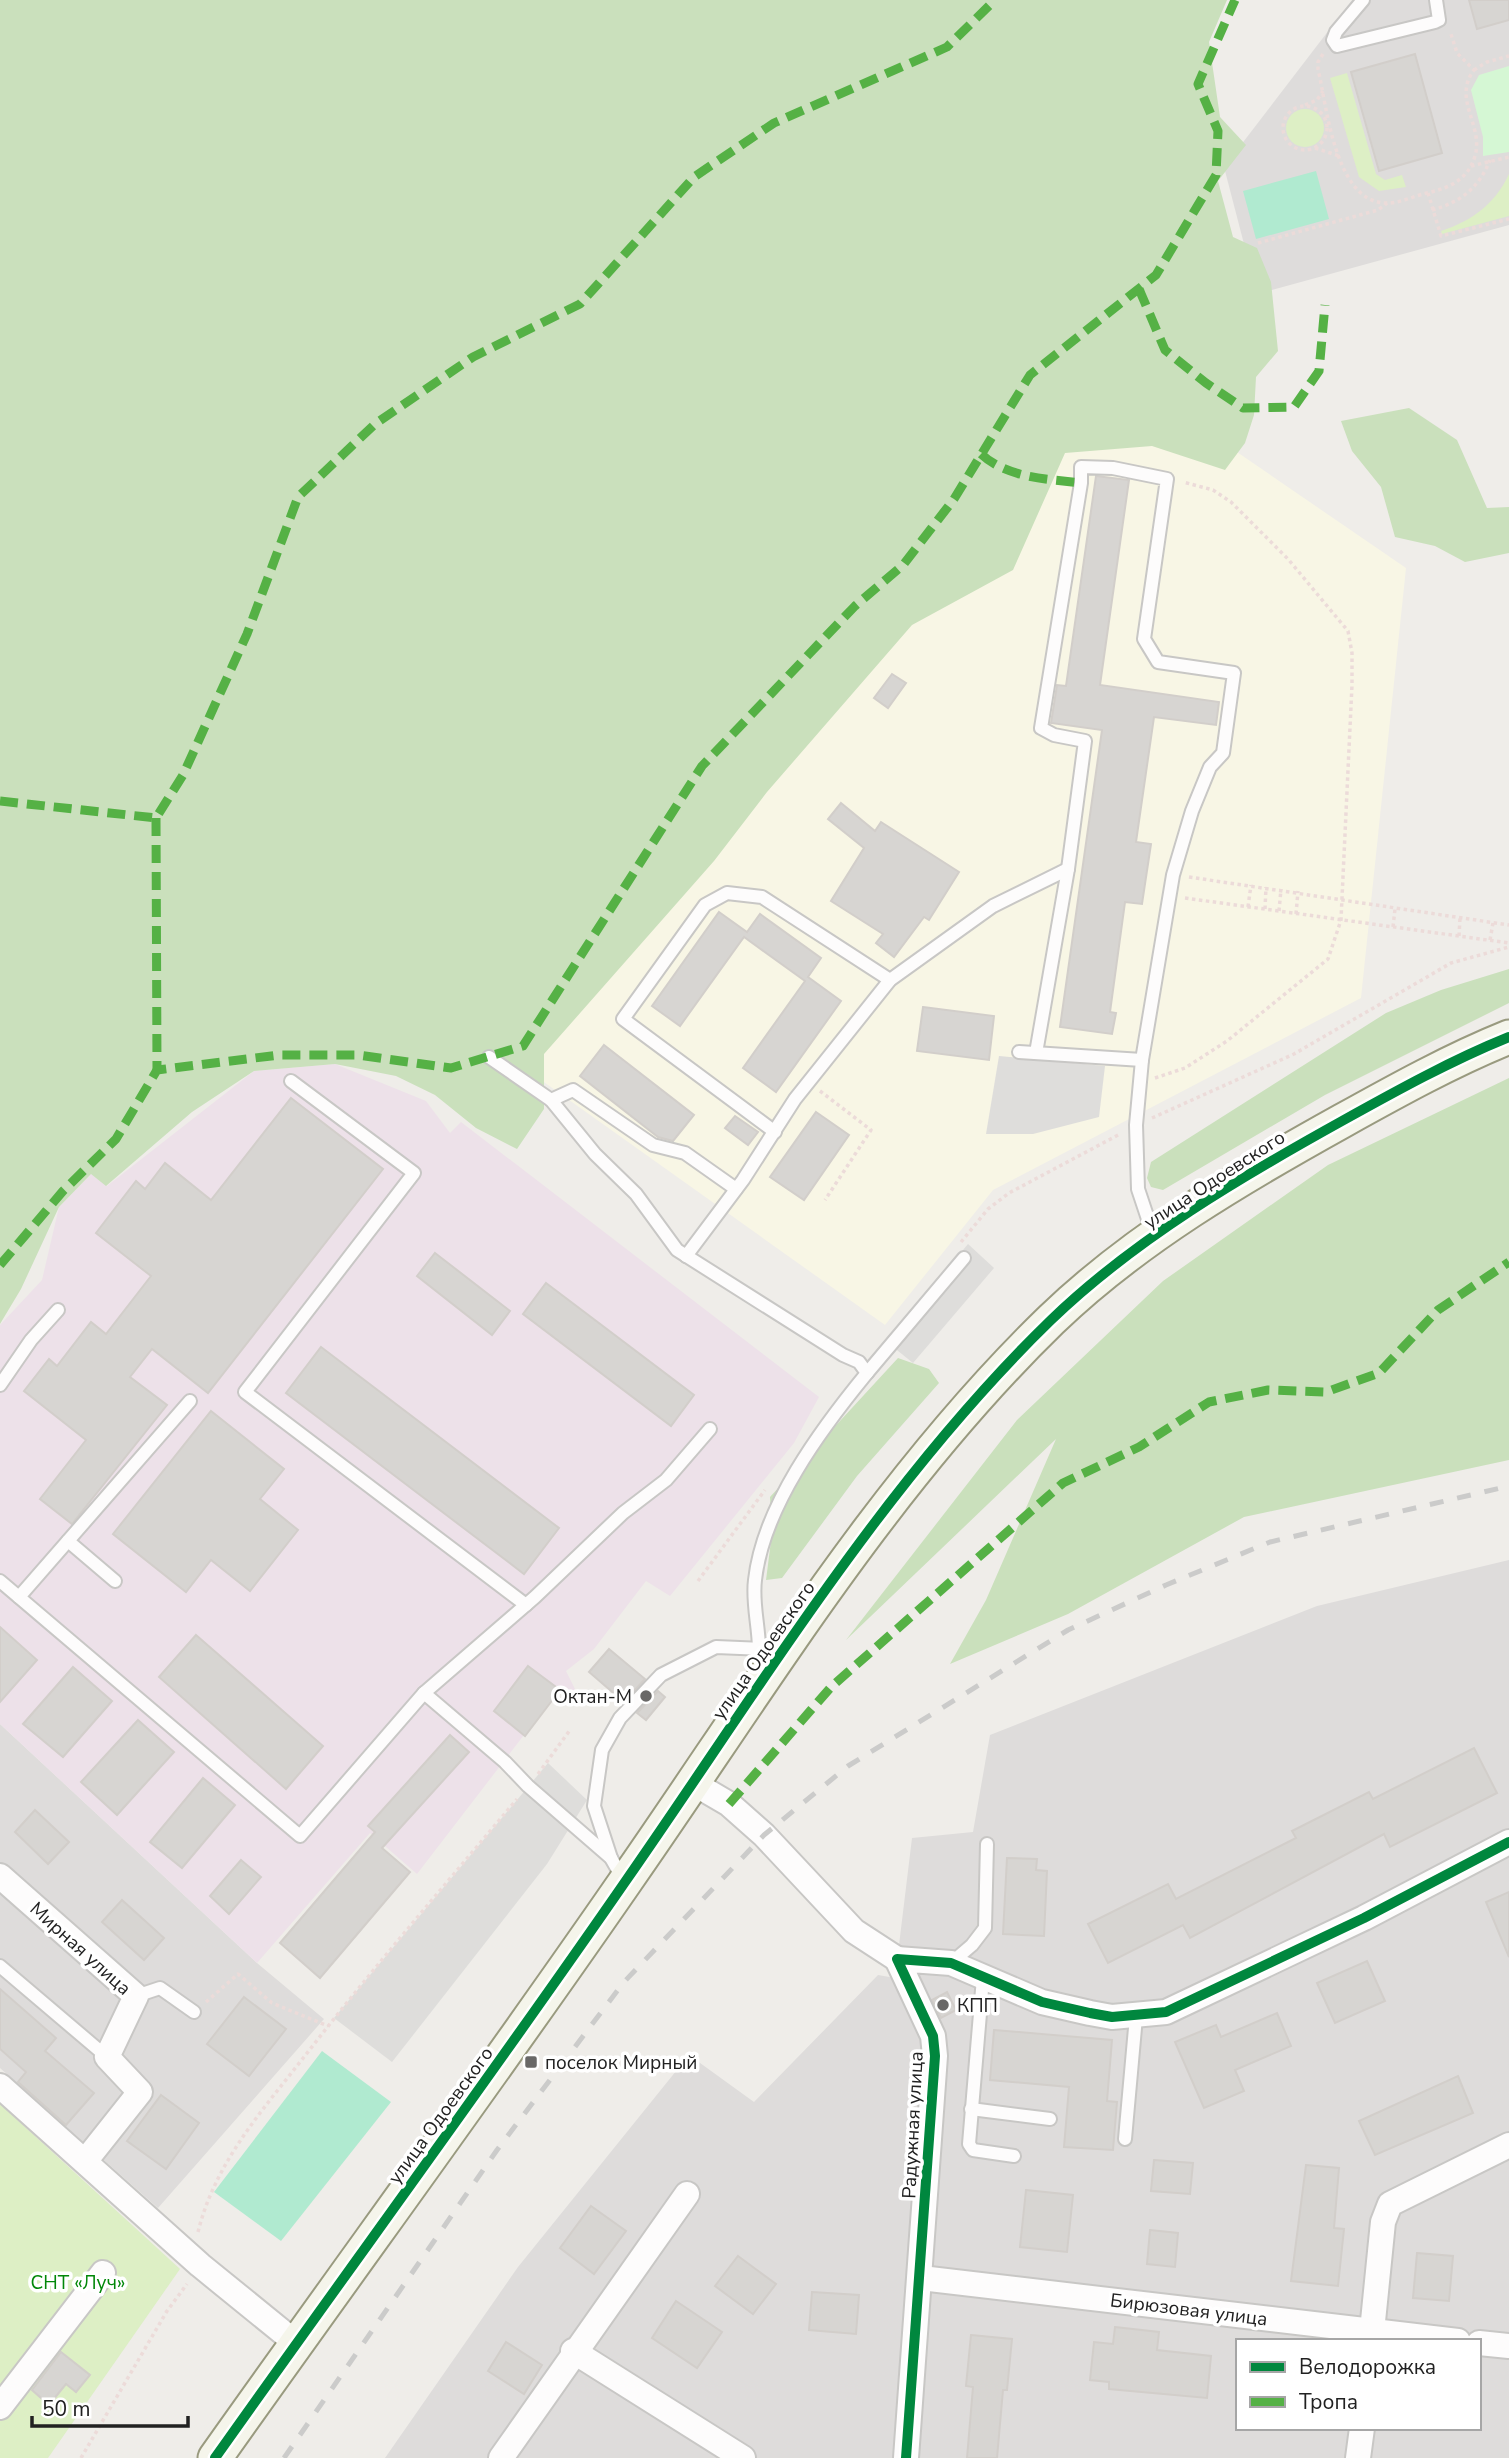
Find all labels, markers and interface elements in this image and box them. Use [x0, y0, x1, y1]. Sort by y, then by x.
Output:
street label: улица Одоевского [1139, 1124, 1290, 1235]
street label: улица Одоевского [706, 1576, 821, 1725]
place label: Октан-М [553, 1684, 632, 1710]
marker: Октан-М [638, 1688, 654, 1704]
street label: Мирная улица [24, 1896, 137, 2001]
place label: КПП [957, 1993, 998, 2019]
marker: КПП [935, 1997, 951, 2013]
street label: улица Одоевского [382, 2042, 499, 2189]
place label: поселок Мирный [545, 2050, 697, 2076]
street label: Радужная улица [896, 2051, 930, 2199]
marker: поселок Мирный [523, 2054, 539, 2070]
park label: СНТ «Луч» [31, 2270, 125, 2296]
street label: Бирюзовая улица [1109, 2287, 1269, 2333]
legend [1236, 2339, 1481, 2430]
text: Велодорожка [1299, 2353, 1436, 2381]
scale bar [32, 2384, 187, 2428]
text: Тропа [1299, 2388, 1358, 2416]
text: 50 m [42, 2395, 91, 2423]

